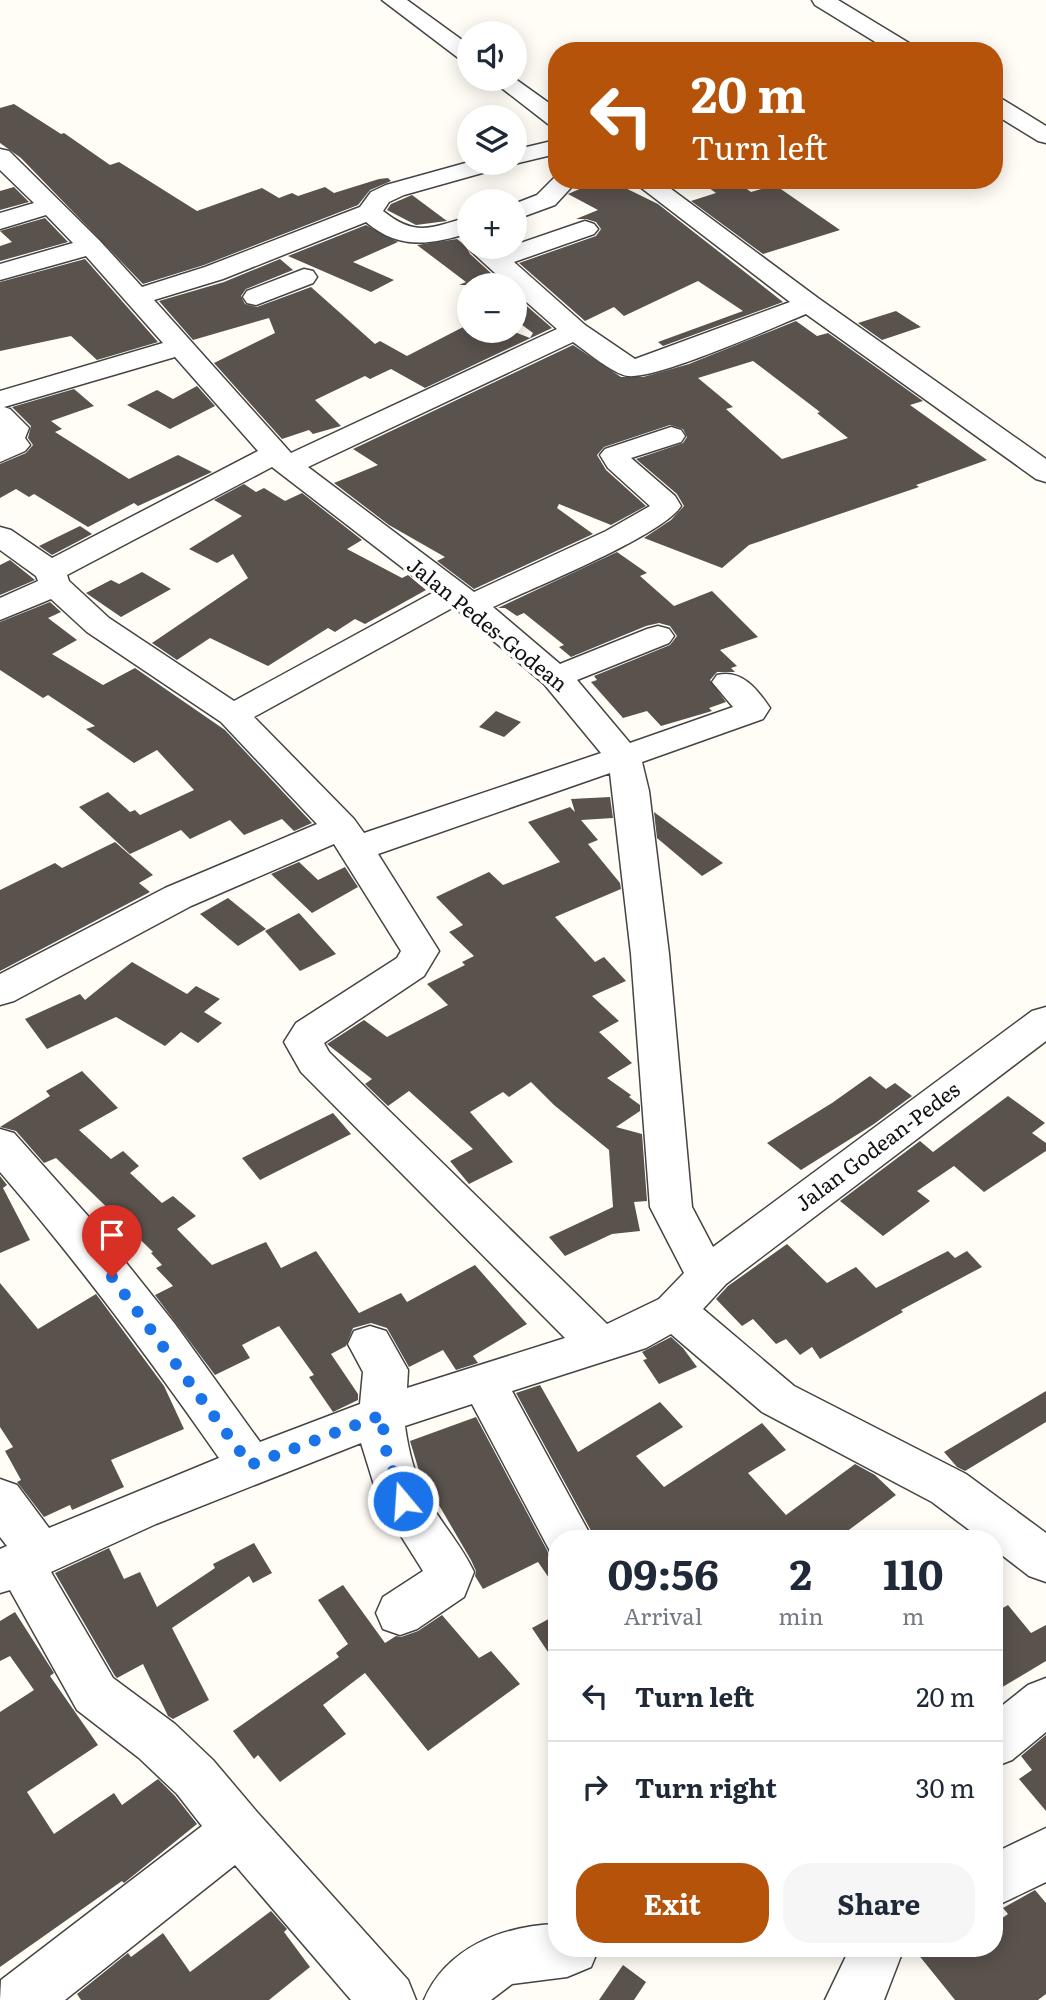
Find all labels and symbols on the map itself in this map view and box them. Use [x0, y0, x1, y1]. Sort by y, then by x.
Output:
street label: Jalan Pedes-Godean [402, 548, 576, 698]
street label: Jalan Godean-Pedes [788, 1073, 965, 1217]
pin [82, 1205, 142, 1277]
position arrow [366, 1464, 440, 1538]

